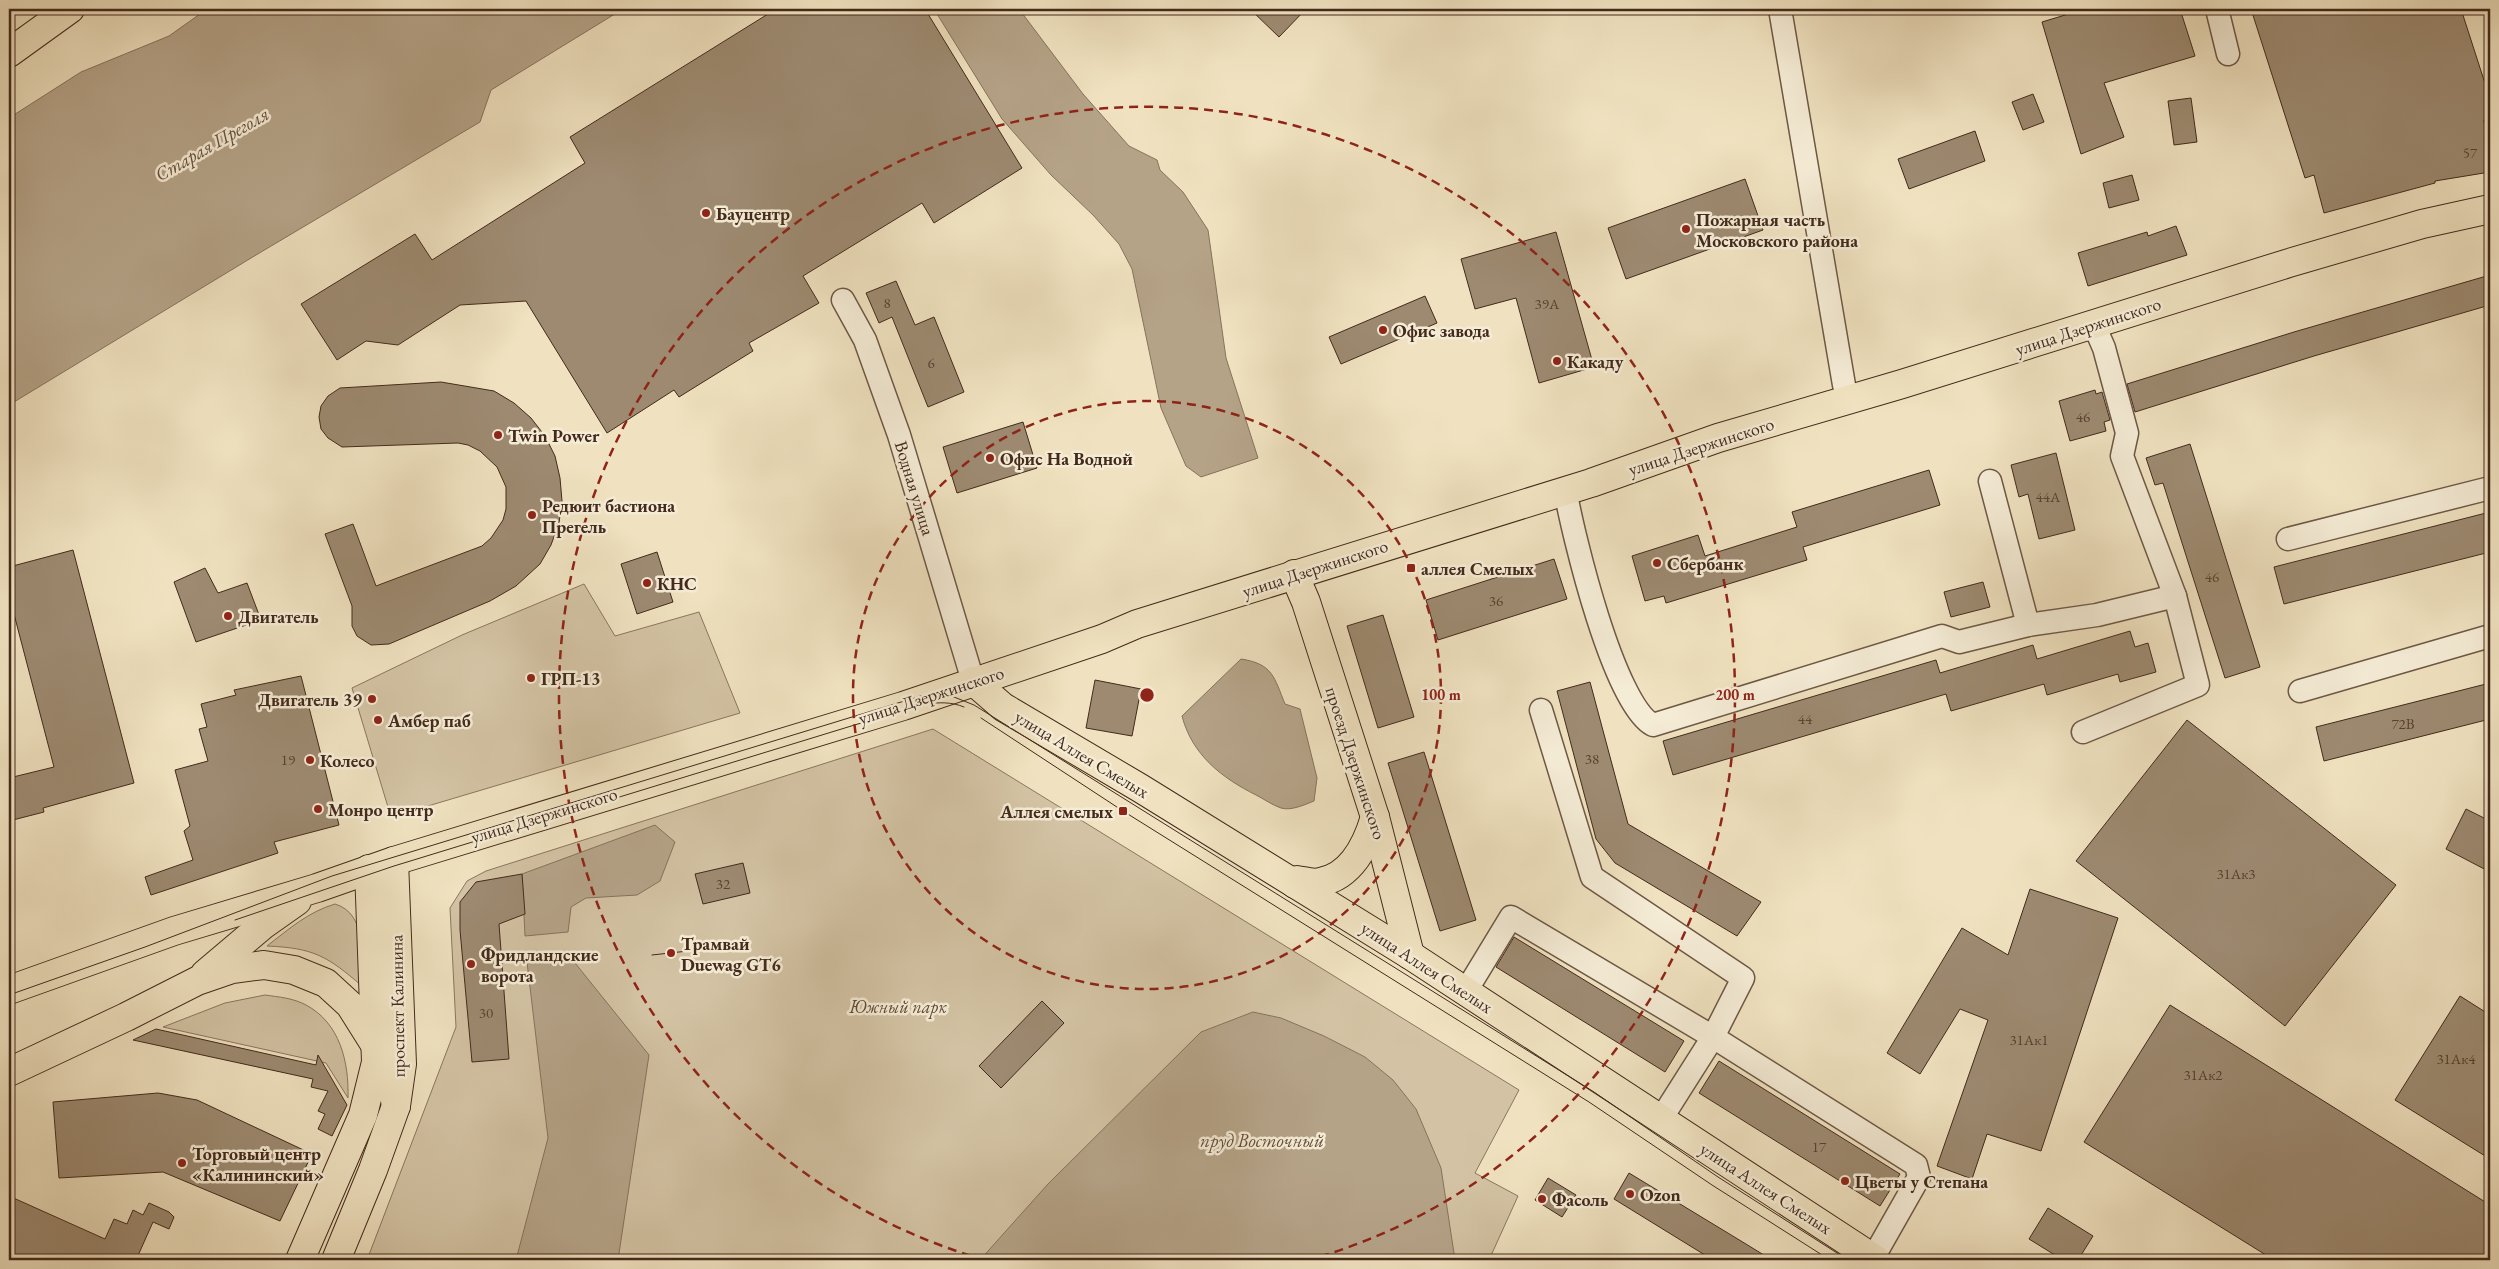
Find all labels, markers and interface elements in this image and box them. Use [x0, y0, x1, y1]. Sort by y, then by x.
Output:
water label: Старая Преголя [150, 101, 274, 187]
house number: 57 [2463, 143, 2478, 162]
place label: Бауцентр [716, 202, 790, 225]
marker: Бауцентр [700, 207, 712, 219]
place label: Пожарная часть Московского района [1696, 208, 1858, 252]
marker: Пожарная часть Московского района [1680, 223, 1692, 235]
street label: улица Дзержинского [2012, 292, 2164, 360]
house number: 8 [883, 293, 891, 312]
house number: 39А [1535, 294, 1560, 313]
place label: Офис завода [1393, 319, 1490, 342]
marker: Офис завода [1377, 324, 1389, 336]
place label: Какаду [1567, 350, 1624, 373]
house number: 6 [927, 353, 935, 372]
marker: Какаду [1551, 355, 1563, 367]
house number: 46 [2076, 407, 2090, 426]
street label: улица Дзержинского [1625, 412, 1777, 480]
place label: Twin Power [508, 424, 600, 447]
marker: Twin Power [492, 429, 504, 441]
street label: Водная улица [890, 438, 940, 539]
place label: Офис На Водной [1000, 447, 1133, 470]
marker: Офис На Водной [984, 452, 996, 464]
house number: 44А [2036, 487, 2061, 506]
place label: Редюит бастиона Прегель [542, 494, 675, 538]
marker: Редюит бастиона Прегель [526, 509, 538, 521]
street label: улица Дзержинского [1239, 534, 1391, 602]
place label: Сбербанк [1667, 552, 1743, 575]
place label: аллея Смелых [1421, 557, 1534, 580]
marker: Сбербанк [1651, 557, 1663, 569]
marker: аллея Смелых [1405, 562, 1417, 574]
house number: 46 [2205, 567, 2219, 586]
place label: КНС [657, 572, 697, 595]
marker: КНС [641, 577, 653, 589]
house number: 36 [1489, 591, 1503, 610]
place label: Двигатель [238, 605, 319, 628]
marker: Двигатель [222, 610, 234, 622]
street label: улица Дзержинского [855, 661, 1007, 729]
place label: ГРП-13 [541, 667, 600, 690]
marker: ГРП-13 [525, 672, 537, 684]
street label: проезд Дзержинского [1320, 684, 1392, 842]
text: 100 m [1421, 685, 1461, 704]
text: 200 m [1715, 685, 1755, 704]
centre of rings [1138, 686, 1156, 704]
place label: Двигатель 39 [258, 688, 362, 711]
marker: Двигатель 39 [366, 693, 378, 705]
street label: улица Аллея Смелых [1011, 705, 1154, 803]
place label: Амбер паб [387, 709, 471, 732]
house number: 44 [1798, 709, 1813, 728]
marker: Амбер паб [372, 714, 384, 726]
house number: 72В [2391, 714, 2415, 733]
place label: Колесо [320, 749, 375, 772]
house number: 38 [1585, 749, 1599, 768]
house number: 19 [281, 750, 295, 769]
marker: Колесо [304, 754, 316, 766]
street label: улица Дзержинского [468, 782, 620, 848]
place label: Монро центр [328, 798, 433, 821]
place label: Аллея смелых [999, 800, 1113, 823]
marker: Монро центр [312, 803, 324, 815]
marker: Аллея смелых [1117, 805, 1129, 817]
house number: 31Ак3 [2216, 864, 2256, 883]
house number: 32 [716, 874, 731, 893]
street label: улица Аллея Смелых [1357, 916, 1497, 1018]
place label: Трамвай Duewag GT6 [681, 932, 781, 976]
street label: проспект Калинина [384, 934, 410, 1078]
place label: Фридландские ворота [481, 943, 599, 987]
marker: Трамвай Duewag GT6 [665, 947, 677, 959]
marker: Фридландские ворота [465, 958, 477, 970]
park label: Южный парк [848, 995, 947, 1019]
house number: 30 [479, 1003, 493, 1022]
house number: 31Ак1 [2009, 1030, 2049, 1049]
house number: 31Ак4 [2436, 1049, 2476, 1068]
house number: 31Ак2 [2183, 1065, 2223, 1084]
water label: пруд Восточный [1200, 1128, 1324, 1153]
street label: улица Аллея Смелых [1696, 1137, 1836, 1239]
house number: 17 [1812, 1137, 1827, 1156]
place label: Торговый центр «Калининский» [192, 1142, 324, 1186]
marker: Торговый центр «Калининский» [176, 1157, 188, 1169]
place label: Цветы у Степана [1855, 1170, 1988, 1193]
marker: Цветы у Степана [1839, 1175, 1851, 1187]
place label: Ozon [1640, 1183, 1681, 1206]
place label: Фасоль [1552, 1188, 1608, 1211]
marker: Ozon [1624, 1188, 1636, 1200]
marker: Фасоль [1536, 1193, 1548, 1205]

